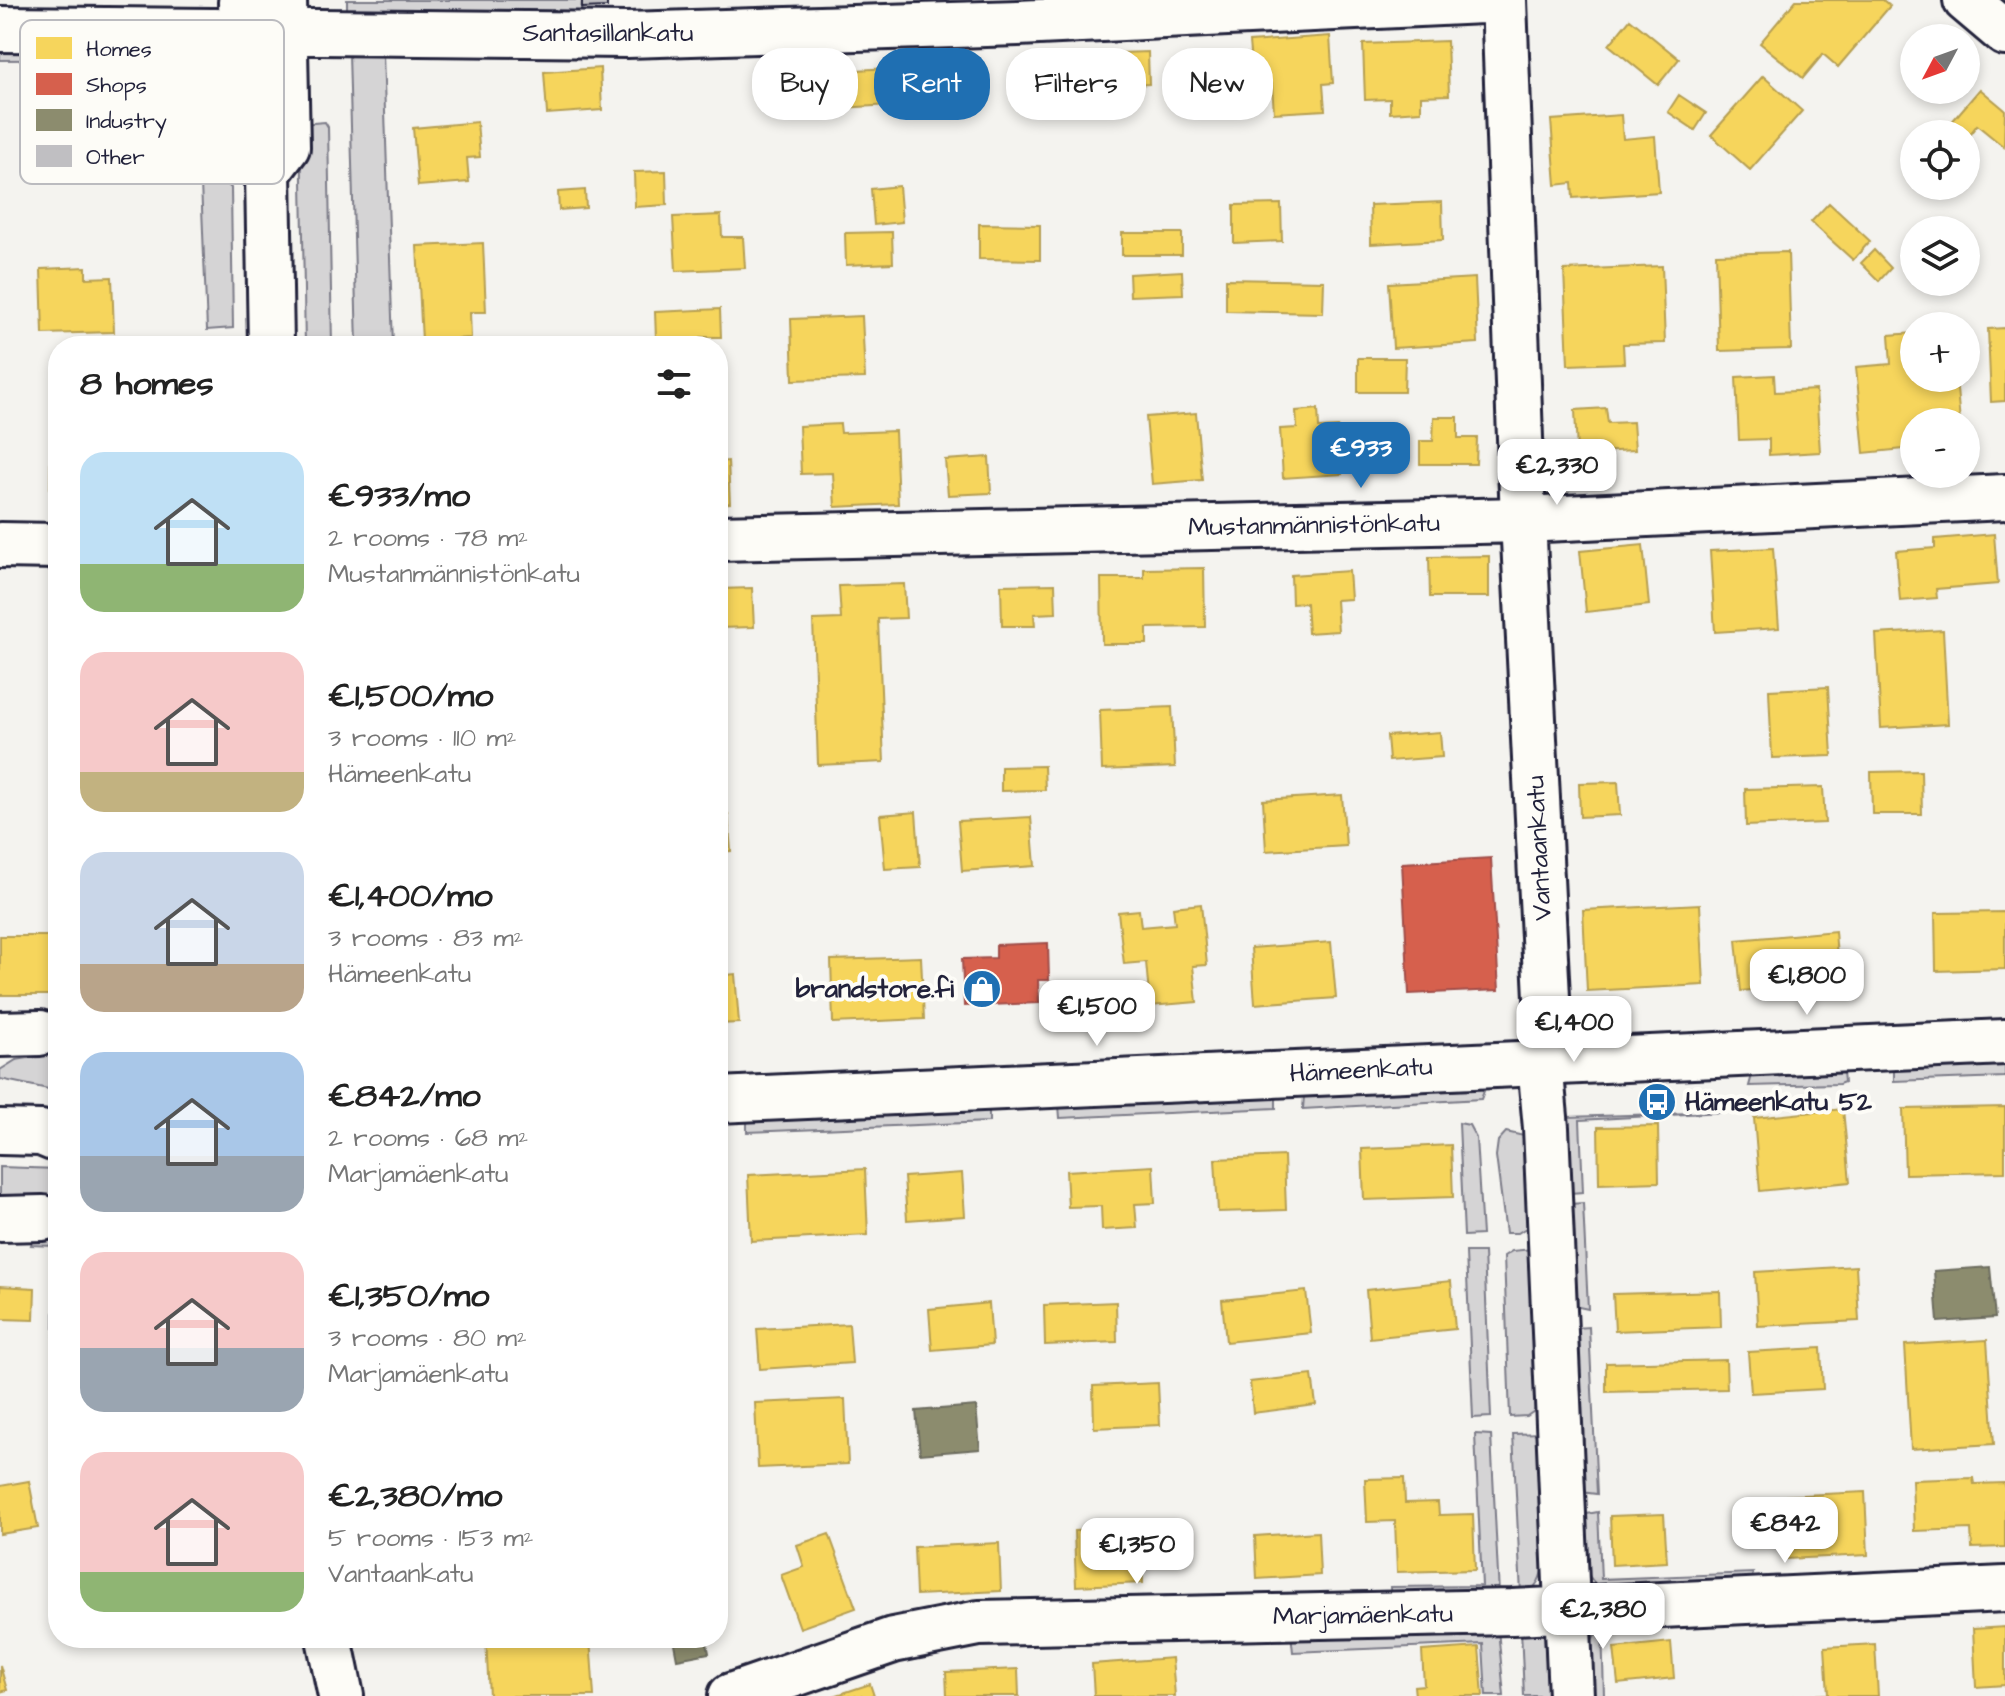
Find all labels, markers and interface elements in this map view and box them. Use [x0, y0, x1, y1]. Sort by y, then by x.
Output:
street label: Santasillankatu [523, 15, 693, 51]
legend [20, 20, 284, 184]
north arrow [1900, 24, 1980, 104]
map controls [1900, 24, 1980, 488]
text: Homes [86, 34, 152, 65]
chip: Buy [752, 48, 858, 120]
chip: Rent [874, 48, 990, 120]
chip: Filters [1006, 48, 1146, 120]
chip: New [1162, 48, 1273, 120]
text: Shops [86, 70, 147, 101]
text: Industry [86, 106, 167, 138]
button: locate [1900, 120, 1980, 200]
text: Other [86, 142, 145, 173]
button: layers [1900, 216, 1980, 296]
button: + [1900, 312, 1980, 392]
text: 8 homes [80, 360, 214, 408]
icon: filters [652, 362, 696, 406]
button: − [1900, 408, 1980, 488]
pin: €933 [1314, 422, 1408, 490]
text: €933 [1330, 430, 1392, 466]
pin: €2,330 [1492, 439, 1622, 507]
text: €2,330 [1515, 447, 1599, 483]
text: €933/mo [328, 472, 470, 520]
icon: home [144, 484, 240, 580]
street label: Mustanmännistönkatu [1188, 505, 1440, 545]
text: 2 rooms · 78 m² [328, 520, 528, 556]
text: Mustanmännistönkatu [328, 556, 580, 592]
text: €1,500/mo [328, 672, 493, 720]
icon: home [144, 684, 240, 780]
text: 3 rooms · 110 m² [328, 720, 516, 756]
text: Hämeenkatu [328, 756, 471, 792]
street label: Vantaankatu [1517, 774, 1561, 922]
text: €1,400/mo [328, 872, 493, 920]
icon: home [144, 884, 240, 980]
text: 3 rooms · 83 m² [328, 920, 523, 956]
pin: €1,800 [1742, 949, 1872, 1017]
text: Hämeenkatu [328, 956, 471, 992]
text: €1,800 [1768, 957, 1846, 993]
shop icon: brandstore.fi [961, 968, 1003, 1010]
place label: brandstore.fi [796, 971, 954, 1007]
pin: €1,500 [1032, 980, 1162, 1048]
text: €1,500 [1057, 988, 1137, 1024]
pin: €1,400 [1509, 996, 1639, 1064]
text: €1,400 [1534, 1004, 1614, 1040]
street label: Hämeenkatu [1289, 1048, 1433, 1092]
text: €842/mo [328, 1072, 481, 1120]
bus stop icon: Hämeenkatu 52 [1636, 1081, 1678, 1123]
icon: home [144, 1084, 240, 1180]
place label: Hämeenkatu 52 [1685, 1084, 1872, 1120]
text: 2 rooms · 68 m² [328, 1120, 528, 1156]
text: Marjamäenkatu [328, 1156, 508, 1192]
text: €1,350/mo [328, 1272, 489, 1320]
icon: home [144, 1284, 240, 1380]
text: 3 rooms · 80 m² [328, 1320, 527, 1356]
text: Marjamäenkatu [328, 1356, 508, 1392]
text: €2,380/mo [328, 1472, 502, 1520]
icon: home [144, 1484, 240, 1580]
pin: €842 [1738, 1497, 1832, 1565]
text: €842 [1750, 1505, 1820, 1541]
pin: €1,350 [1072, 1518, 1202, 1586]
text: 5 rooms · 153 m² [328, 1520, 534, 1556]
text: €1,350 [1099, 1526, 1175, 1562]
text: Vantaankatu [328, 1556, 473, 1592]
pin: €2,380 [1538, 1583, 1668, 1651]
text: €2,380 [1560, 1591, 1646, 1627]
street label: Marjamäenkatu [1273, 1595, 1453, 1635]

